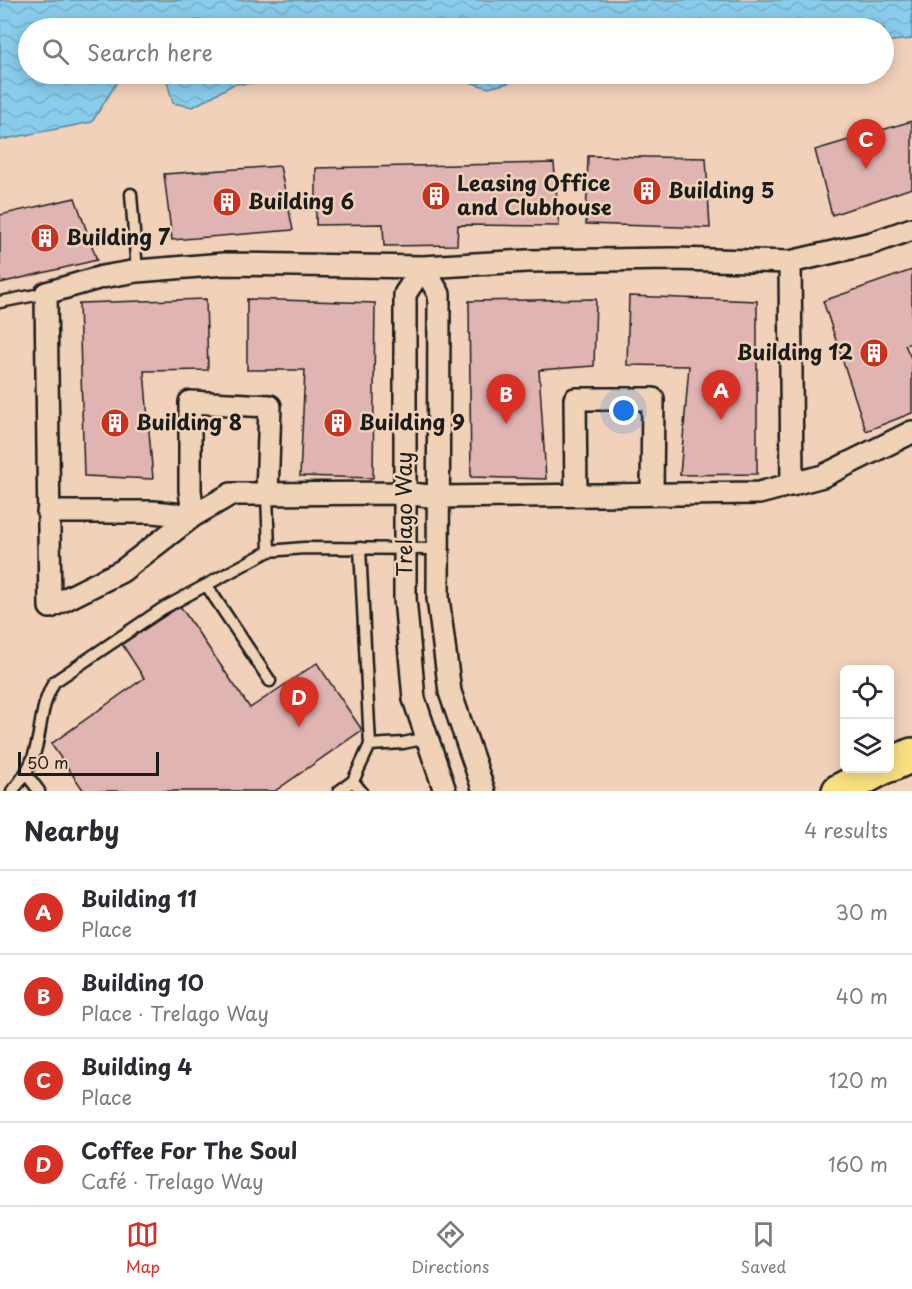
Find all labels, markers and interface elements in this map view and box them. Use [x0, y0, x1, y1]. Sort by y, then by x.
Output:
search box [18, 18, 894, 84]
icon: search [39, 35, 72, 68]
text: Search here [87, 35, 213, 68]
pin: C [846, 120, 886, 169]
place label: Leasing Office and Clubhouse [457, 166, 612, 222]
place label: Building 5 [668, 173, 775, 205]
building icon: Building 5 [631, 175, 663, 207]
building icon: Leasing Office and Clubhouse [420, 180, 452, 212]
place label: Building 6 [248, 184, 354, 216]
building icon: Building 6 [211, 186, 243, 218]
place label: Building 7 [66, 220, 171, 252]
building icon: Building 7 [29, 222, 61, 254]
place label: Building 12 [737, 335, 853, 367]
building icon: Building 12 [858, 337, 890, 369]
pin: A [702, 370, 740, 420]
pin: B [486, 374, 526, 424]
your location [609, 396, 638, 425]
place label: Building 8 [136, 405, 242, 437]
place label: Building 9 [359, 405, 465, 437]
building icon: Building 8 [99, 407, 131, 439]
building icon: Building 9 [322, 407, 354, 439]
street label: Trelago Way [387, 451, 419, 577]
map controls [840, 665, 894, 773]
button: locate [840, 665, 894, 719]
pin: D [280, 678, 318, 727]
button: layers [840, 719, 894, 773]
scale bar [18, 749, 159, 776]
text: 50 m [27, 750, 68, 774]
text: Nearby [24, 811, 119, 850]
text: 4 results [804, 815, 888, 845]
text: Building 11 [81, 881, 197, 914]
text: A [36, 897, 51, 927]
text: 30 m [835, 897, 888, 927]
text: Place [81, 914, 132, 944]
text: Building 10 [81, 965, 204, 998]
text: B [37, 981, 50, 1011]
text: 40 m [836, 981, 888, 1011]
text: Place · Trelago Way [81, 998, 269, 1028]
text: Building 4 [81, 1049, 192, 1082]
text: C [36, 1065, 51, 1095]
text: 120 m [829, 1065, 888, 1095]
text: Place [81, 1082, 132, 1112]
text: Coffee For The Soul [81, 1133, 297, 1166]
text: D [36, 1149, 51, 1179]
text: 160 m [828, 1149, 888, 1179]
text: Café · Trelago Way [81, 1166, 264, 1196]
tab: Map [126, 1218, 160, 1278]
tab: Directions [411, 1218, 489, 1278]
tab: Saved [741, 1218, 786, 1278]

